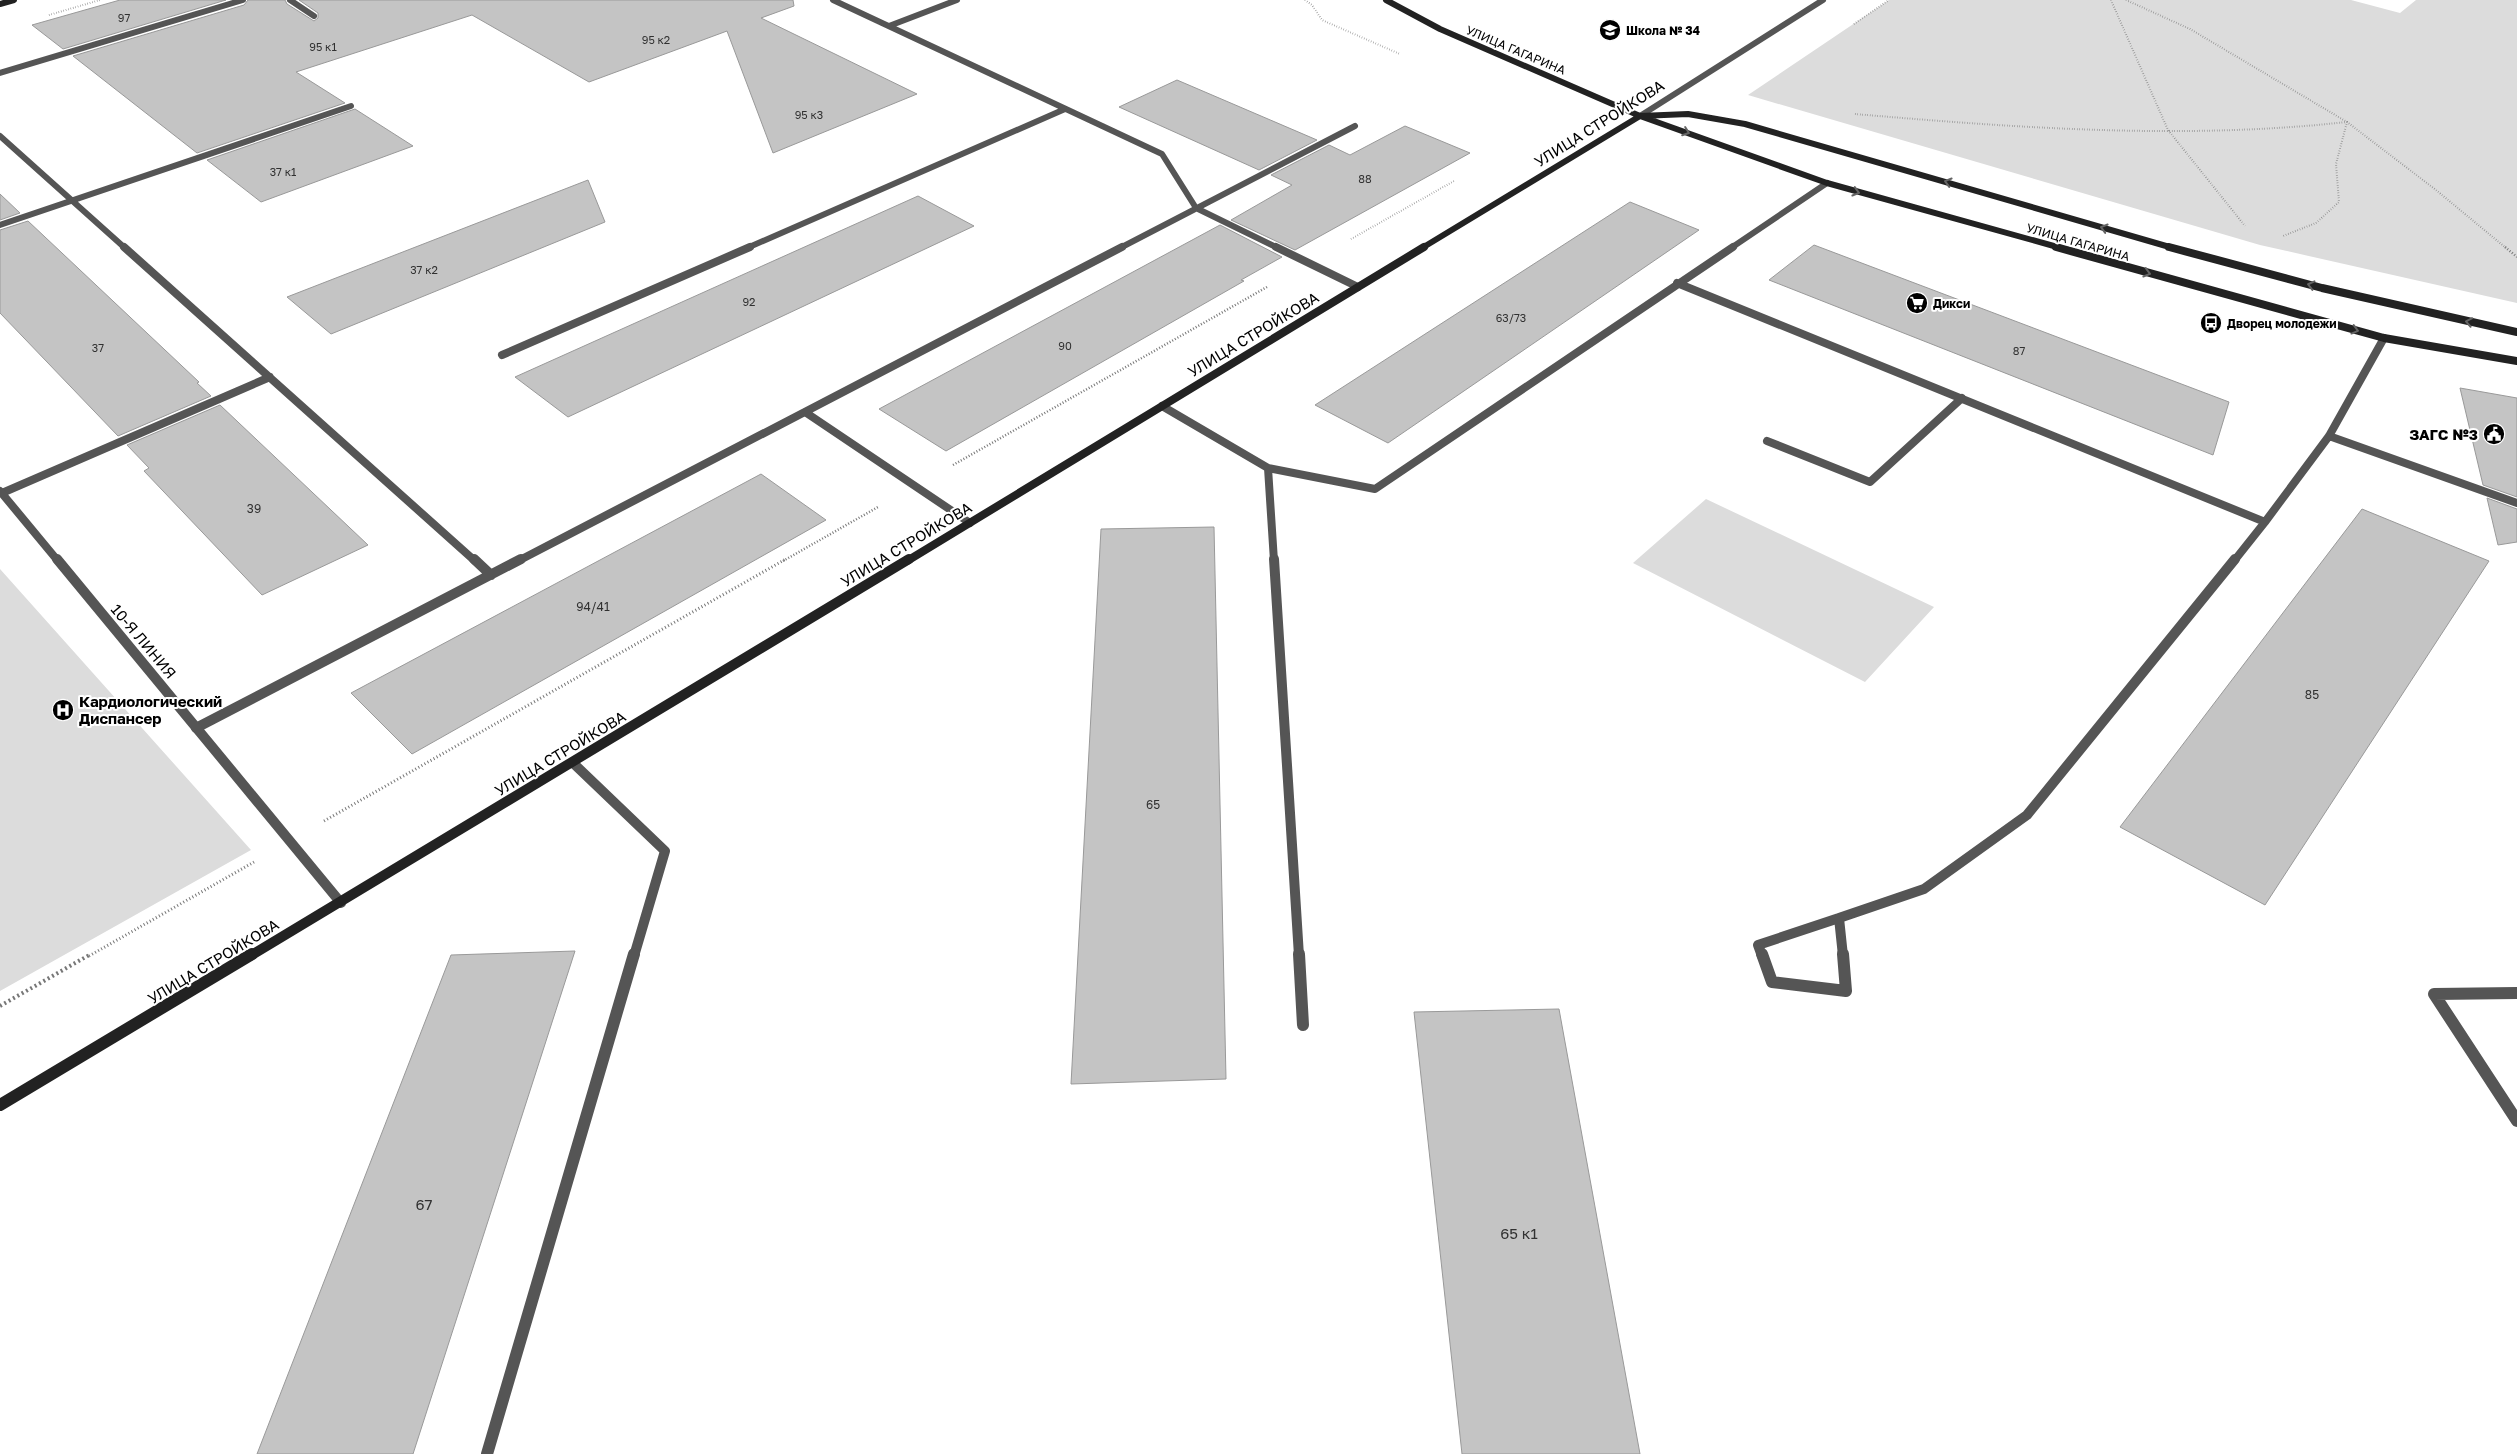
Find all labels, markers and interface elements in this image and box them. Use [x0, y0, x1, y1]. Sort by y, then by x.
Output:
house number: 97 [118, 11, 130, 24]
school or university icon: Школа № 34 [1598, 18, 1622, 42]
street label: УЛИЦА ГАГАРИНА [1464, 22, 1568, 78]
place label: Школа № 34 [1626, 23, 1701, 38]
house number: 95 к2 [642, 33, 670, 46]
house number: 95 к1 [309, 40, 337, 53]
street label: УЛИЦА СТРОЙКОВА [1531, 76, 1667, 170]
house number: 95 к3 [795, 108, 823, 121]
one-way arrow [1681, 126, 1690, 136]
house number: 37 к1 [270, 165, 296, 178]
house number: 88 [1358, 172, 1372, 185]
one-way arrow [1944, 178, 1952, 188]
one-way arrow [1851, 186, 1859, 196]
street label: УЛИЦА ГАГАРИНА [2025, 220, 2131, 264]
one-way arrow [2100, 223, 2109, 233]
house number: 37 к2 [410, 263, 438, 276]
one-way arrow [2143, 267, 2152, 278]
one-way arrow [2307, 280, 2316, 291]
street label: УЛИЦА СТРОЙКОВА [1184, 288, 1322, 380]
supermarket icon: Дикси [1905, 291, 1929, 315]
house number: 92 [742, 295, 756, 308]
place label: Дикси [1933, 296, 1970, 311]
house number: 63/73 [1496, 311, 1526, 324]
bus stop icon: Дворец молодежи [2199, 311, 2223, 335]
place label: Дворец молодежи [2227, 316, 2337, 331]
one-way arrow [2465, 318, 2474, 328]
one-way arrow [2350, 324, 2359, 335]
house number: 90 [1058, 339, 1072, 352]
house number: 37 [92, 341, 104, 354]
house number: 87 [2013, 344, 2025, 357]
public building icon: ЗАГС №3 [2482, 422, 2506, 446]
place label: ЗАГС №3 [2409, 425, 2478, 443]
street label: УЛИЦА СТРОЙКОВА [837, 498, 975, 590]
house number: 39 [247, 501, 261, 516]
house number: 94/41 [576, 599, 610, 614]
street label: 10-Я ЛИНИЯ [108, 600, 180, 682]
house number: 85 [2305, 687, 2319, 702]
place label: Кардиологический Диспансер [79, 692, 222, 727]
hospital icon: Кардиологический Диспансер [51, 698, 75, 722]
street label: УЛИЦА СТРОЙКОВА [491, 707, 629, 799]
house number: 65 [1146, 797, 1160, 812]
street label: УЛИЦА СТРОЙКОВА [144, 915, 282, 1007]
house number: 67 [415, 1195, 433, 1213]
house number: 65 к1 [1500, 1224, 1538, 1242]

